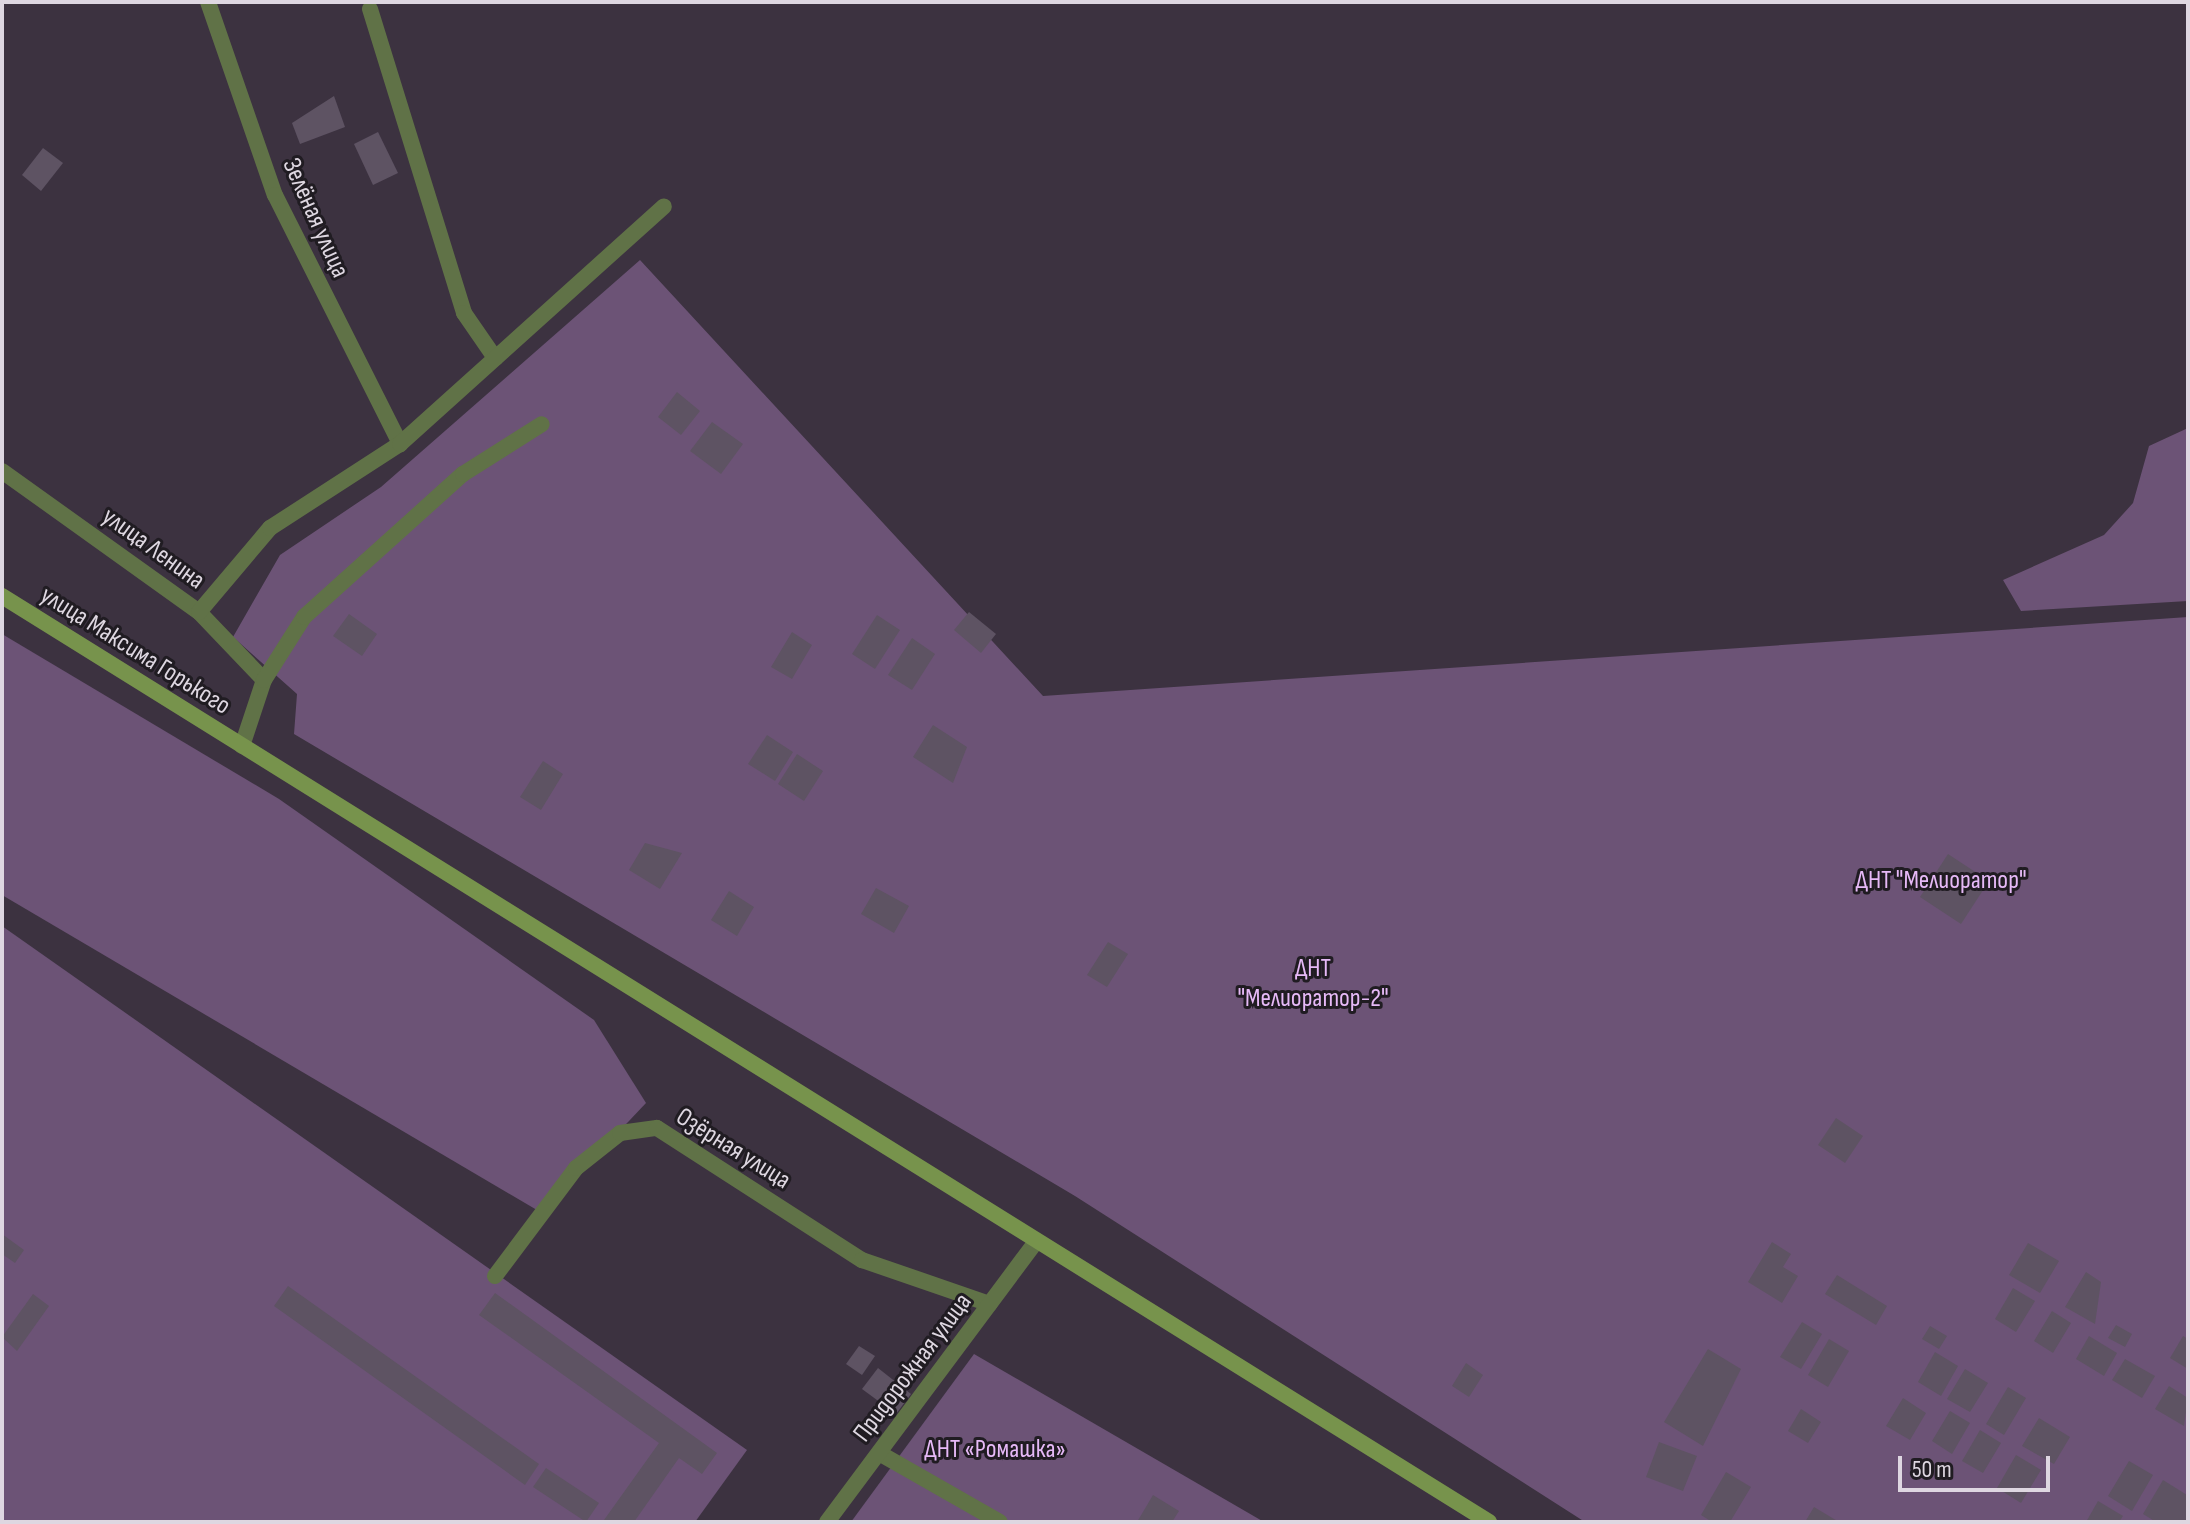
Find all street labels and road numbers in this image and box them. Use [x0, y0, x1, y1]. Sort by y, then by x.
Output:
street label: Зелёная улица [275, 153, 355, 283]
street label: улица Ленина [96, 501, 210, 597]
street label: улица Максима Горького [34, 580, 236, 722]
street label: Озёрная улица [670, 1101, 796, 1197]
street label: Придорожная улица [847, 1288, 979, 1448]

